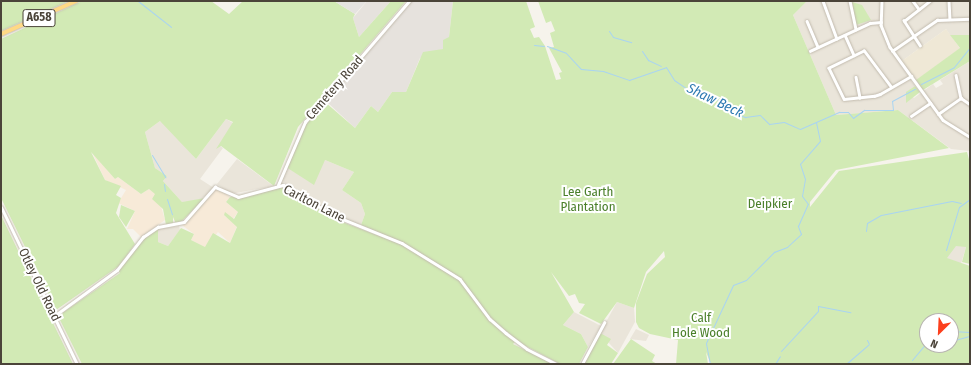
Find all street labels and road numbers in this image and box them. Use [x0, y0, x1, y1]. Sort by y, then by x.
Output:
road number: A658 [22, 8, 56, 28]
street label: Cemetery Road [303, 53, 367, 123]
street label: Carlton Lane [281, 182, 347, 226]
street label: Otley Old Road [15, 246, 63, 324]

